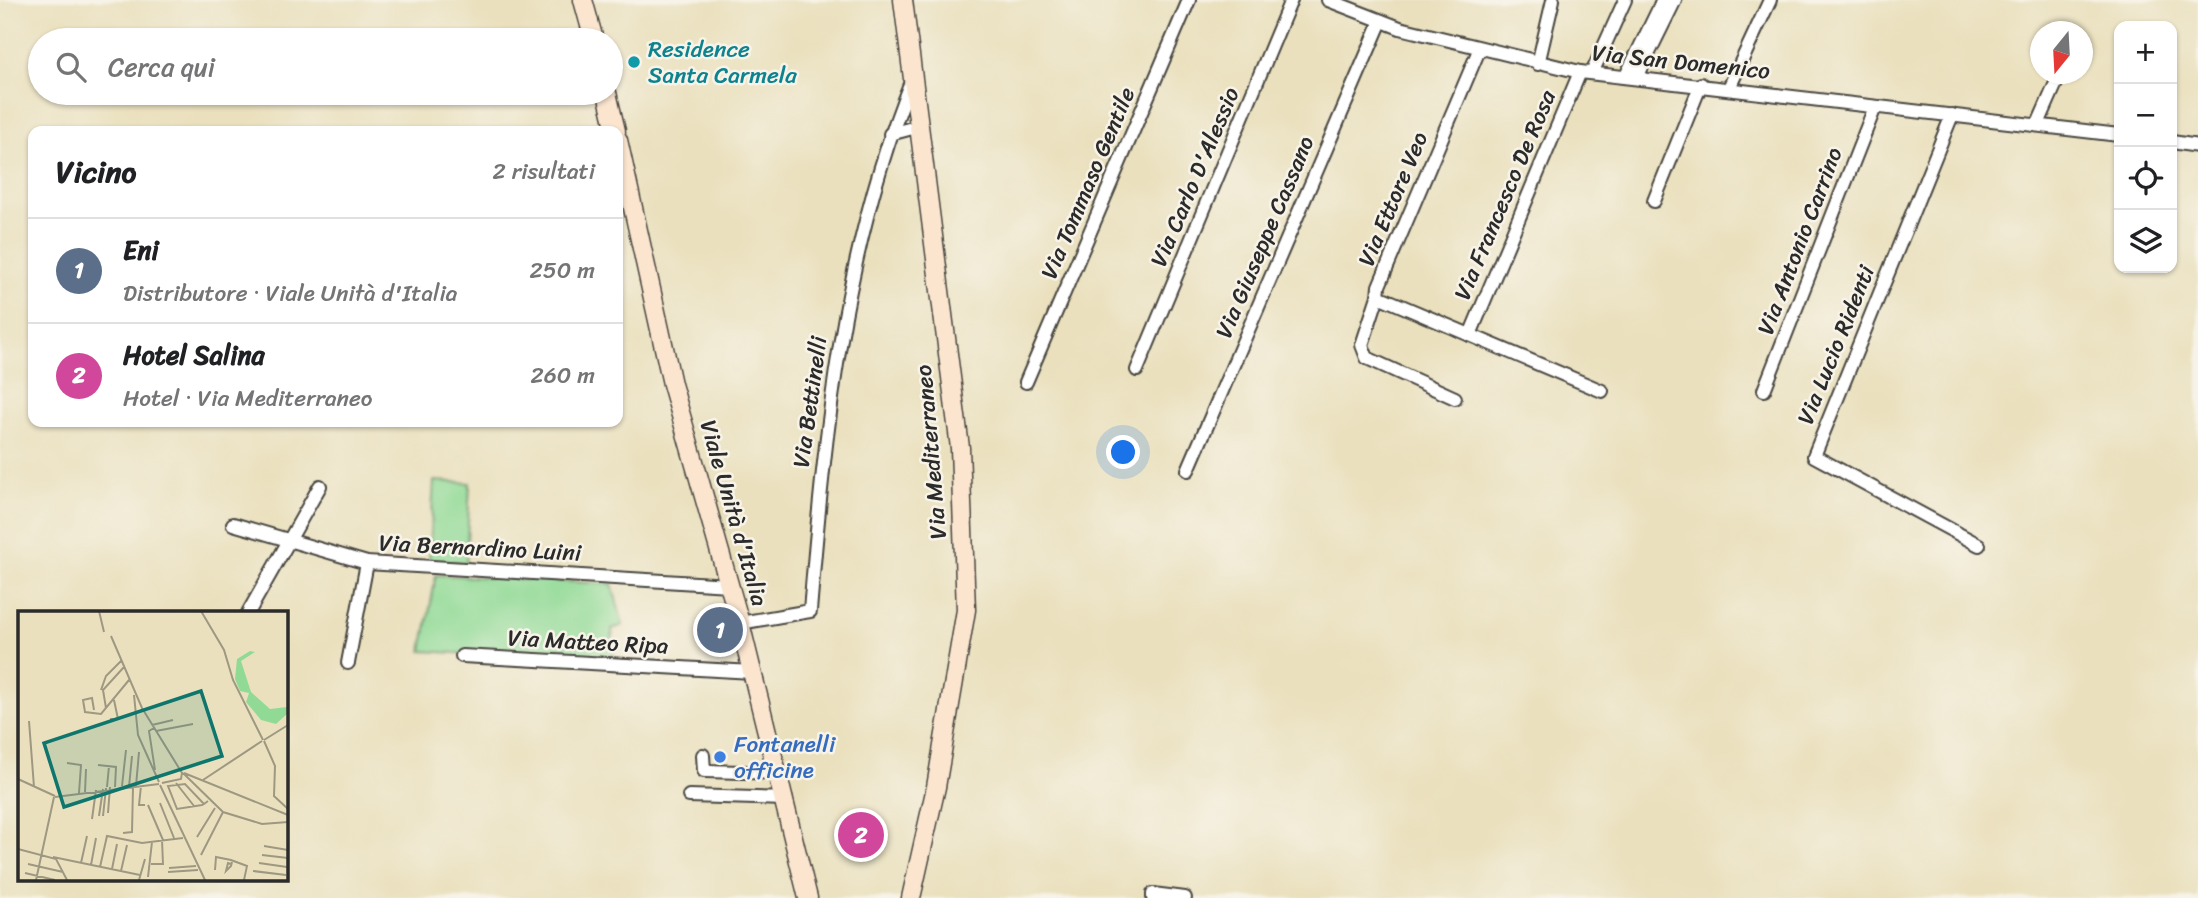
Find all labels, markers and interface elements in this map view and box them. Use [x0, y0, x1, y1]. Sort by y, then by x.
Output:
north arrow [2030, 21, 2093, 84]
map controls [2114, 21, 2177, 273]
button: + [2114, 21, 2177, 84]
search box [28, 28, 623, 105]
place label: Residence Santa Carmela [648, 29, 797, 96]
street label: Via San Domenico [1590, 32, 1772, 92]
text: Cerca qui [108, 44, 215, 90]
icon: search [52, 48, 90, 86]
marker: Residence Santa Carmela [626, 54, 642, 70]
street label: Via Tommaso Gentile [1029, 80, 1147, 286]
street label: Via Carlo D'Alessio [1139, 80, 1252, 273]
street label: Via Francesco De Rosa [1442, 83, 1568, 307]
button: − [2114, 84, 2177, 147]
street label: Via Ettore Veo [1346, 125, 1440, 273]
street label: Via Giuseppe Cassano [1204, 129, 1326, 345]
street label: Via Antonio Carrino [1745, 141, 1855, 341]
text: Vicino [56, 145, 136, 199]
button: locate [2114, 147, 2177, 210]
text: 2 risultati [493, 151, 595, 192]
button: layers [2114, 210, 2177, 273]
text: Eni [123, 227, 159, 273]
text: 1 [74, 250, 84, 291]
text: 250 m [529, 250, 595, 291]
street label: Via Lucio Ridenti [1785, 258, 1887, 431]
text: Distributore · Viale Unità d'Italia [123, 273, 457, 314]
text: Hotel Salina [123, 332, 265, 378]
street label: Via Bettinelli [780, 333, 840, 470]
text: 2 [72, 355, 86, 396]
text: 260 m [530, 355, 595, 396]
street label: Via Mediterraneo [903, 363, 959, 541]
text: Hotel · Via Mediterraneo [123, 378, 372, 419]
street label: Viale Unità d'Italia [688, 415, 780, 611]
your location [1106, 435, 1140, 469]
street label: Via Bernardino Luini [378, 522, 583, 574]
pin: 1 [697, 604, 743, 656]
inset map [18, 611, 287, 880]
street label: Via Matteo Ripa [507, 617, 669, 667]
place label: Fontanelli officine [734, 724, 836, 791]
marker: Fontanelli officine [712, 749, 728, 765]
pin: 2 [838, 809, 884, 861]

